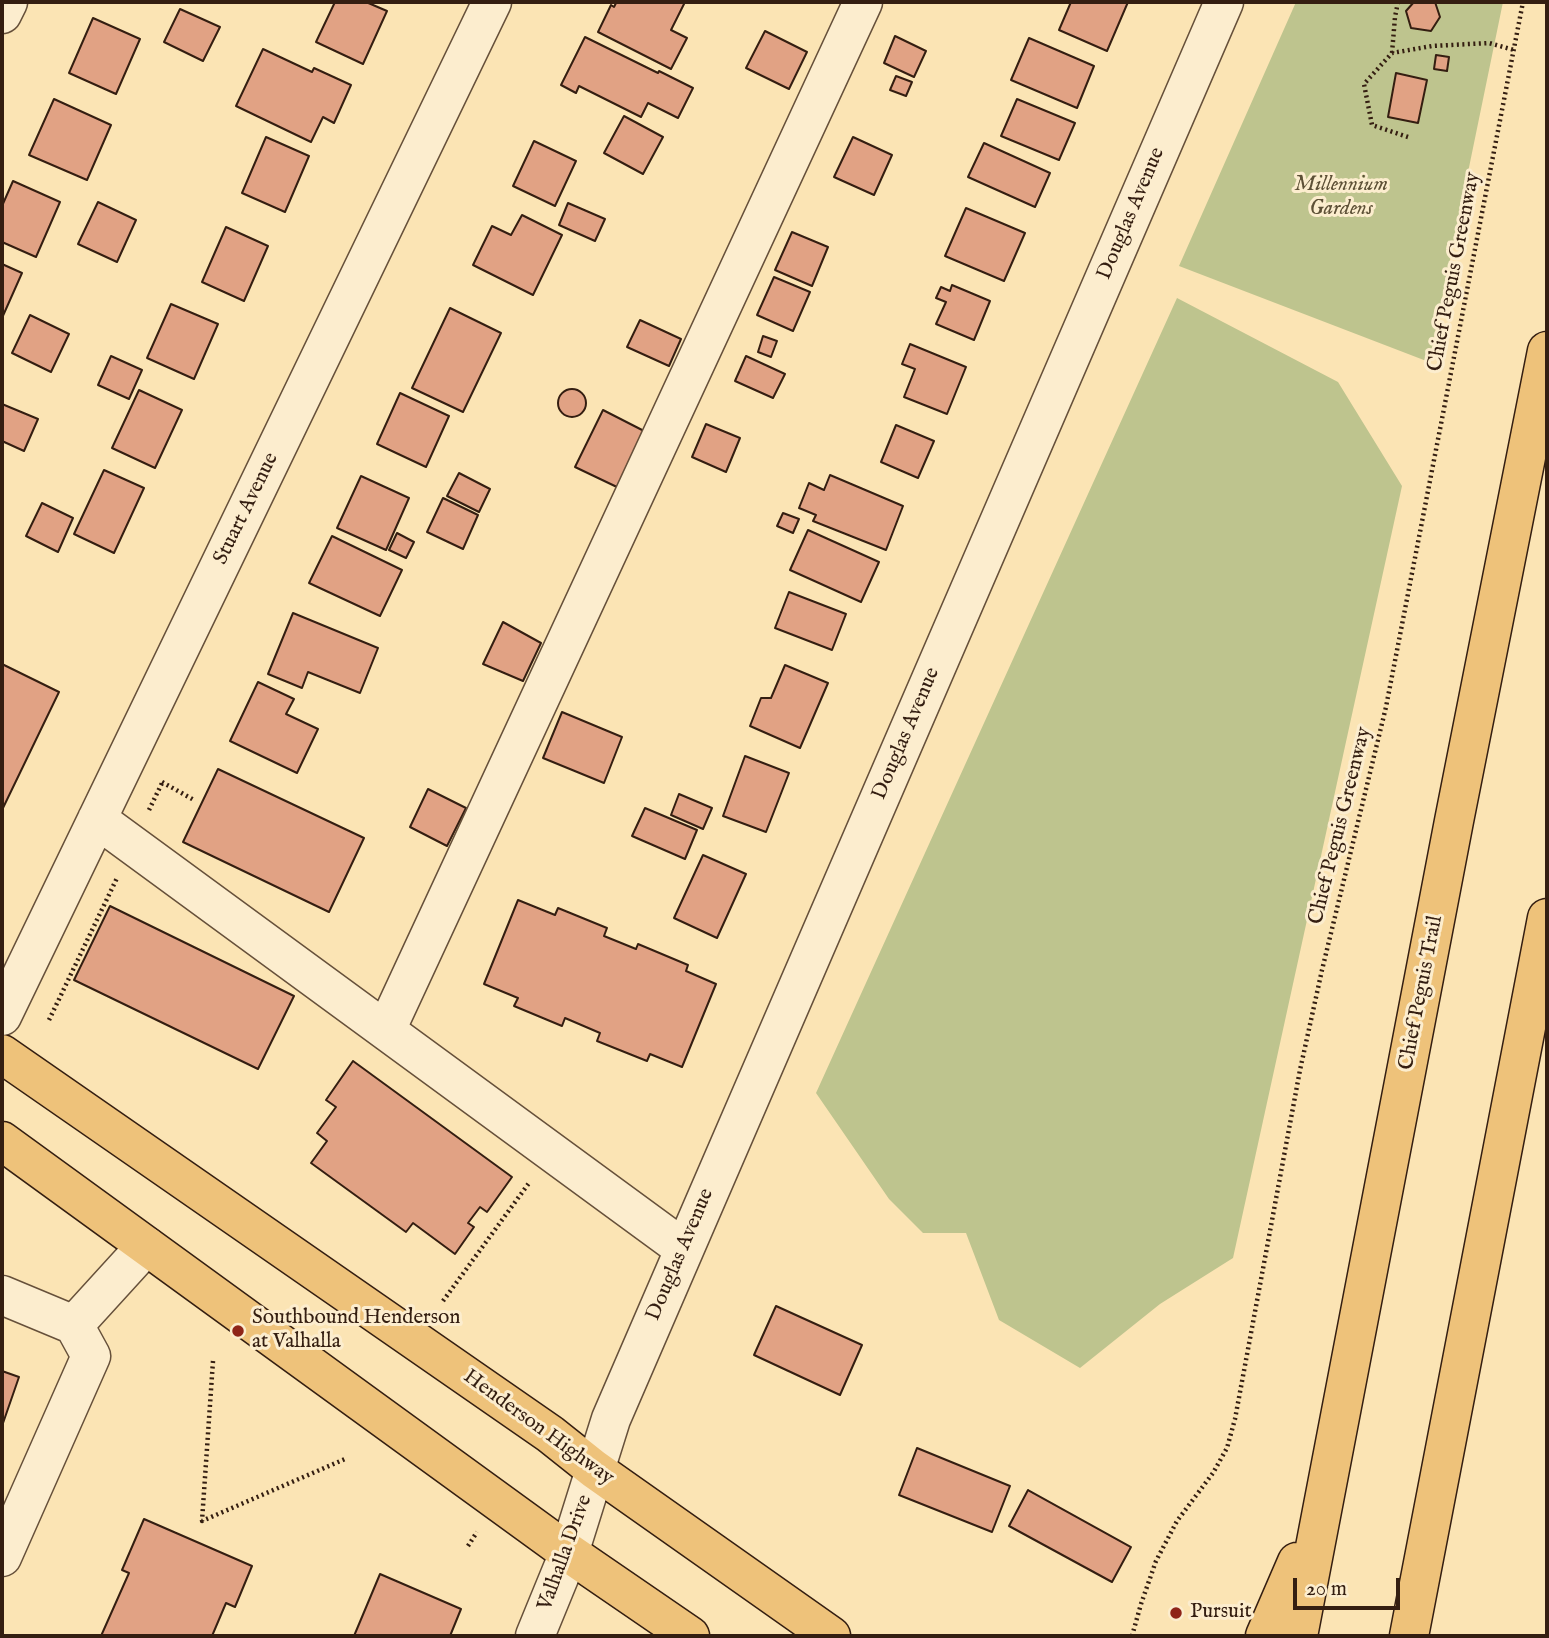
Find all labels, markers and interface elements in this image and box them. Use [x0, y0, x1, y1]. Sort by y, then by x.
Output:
street label: Douglas Avenue [1093, 144, 1171, 284]
street label: Chief Peguis Greenway [1423, 170, 1487, 374]
park label: Millennium Gardens [1294, 173, 1388, 223]
street label: Stuart Avenue [209, 449, 285, 569]
street label: Douglas Avenue [868, 664, 946, 804]
street label: Chief Peguis Greenway [1304, 725, 1378, 927]
street label: Chief Peguis Trail [1395, 914, 1449, 1072]
street label: Douglas Avenue [642, 1185, 720, 1325]
place label: Southbound Henderson at Valhalla [252, 1306, 461, 1356]
marker: Southbound Henderson at Valhalla [230, 1323, 246, 1339]
street label: Henderson Highway [458, 1365, 618, 1491]
street label: Valhalla Drive [533, 1492, 599, 1614]
scale bar [1297, 1564, 1404, 1608]
text: 20 m [1306, 1576, 1347, 1603]
place label: Pursuit [1190, 1600, 1252, 1626]
marker: Pursuit [1168, 1605, 1184, 1621]

